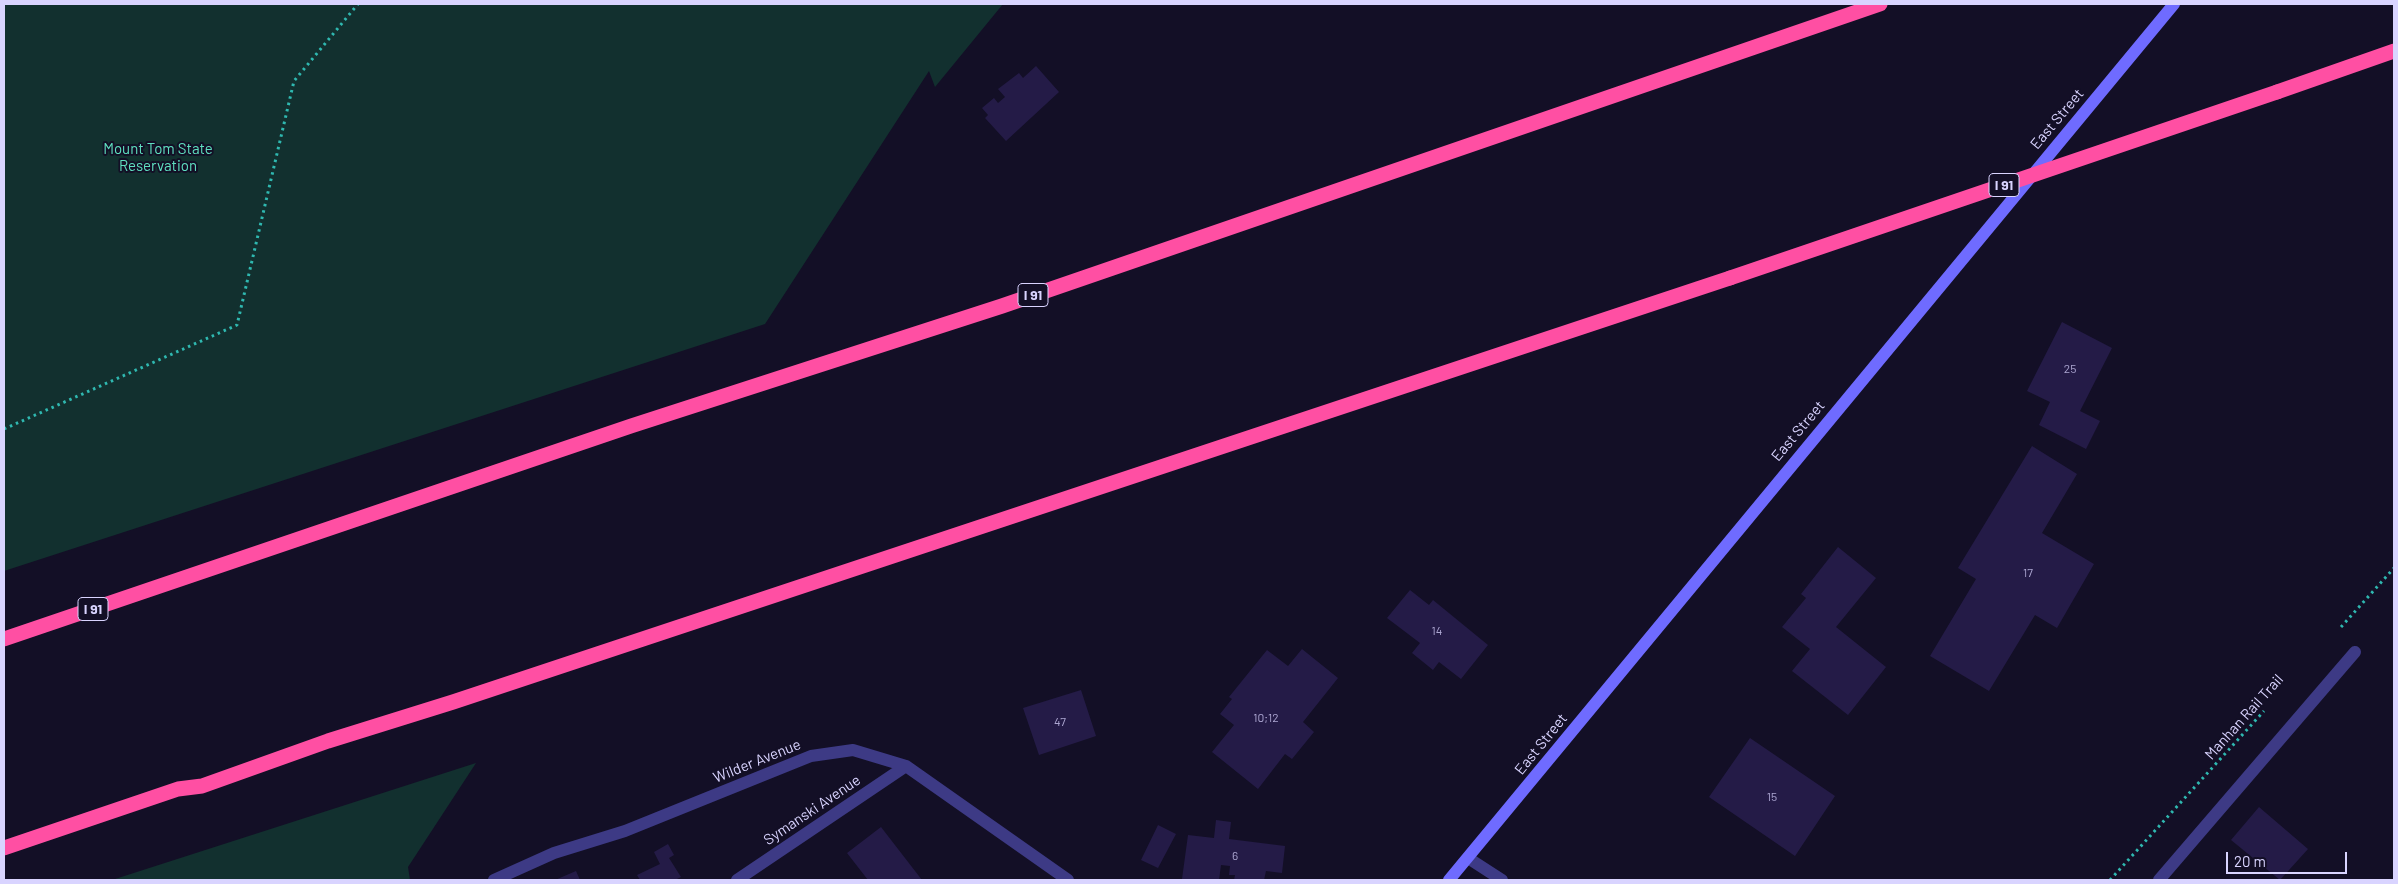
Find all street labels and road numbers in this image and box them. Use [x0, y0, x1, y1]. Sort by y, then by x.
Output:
street label: East Street [2027, 85, 2087, 153]
road number: I 91 [1989, 174, 2019, 196]
road number: I 91 [1018, 284, 1048, 306]
street label: East Street [1768, 397, 1828, 465]
road number: I 91 [78, 598, 108, 620]
street label: Manhan Rail Trail [2201, 671, 2287, 763]
street label: East Street [1511, 710, 1571, 778]
street label: Wilder Avenue [711, 735, 803, 787]
street label: Symanski Avenue [760, 771, 864, 849]

